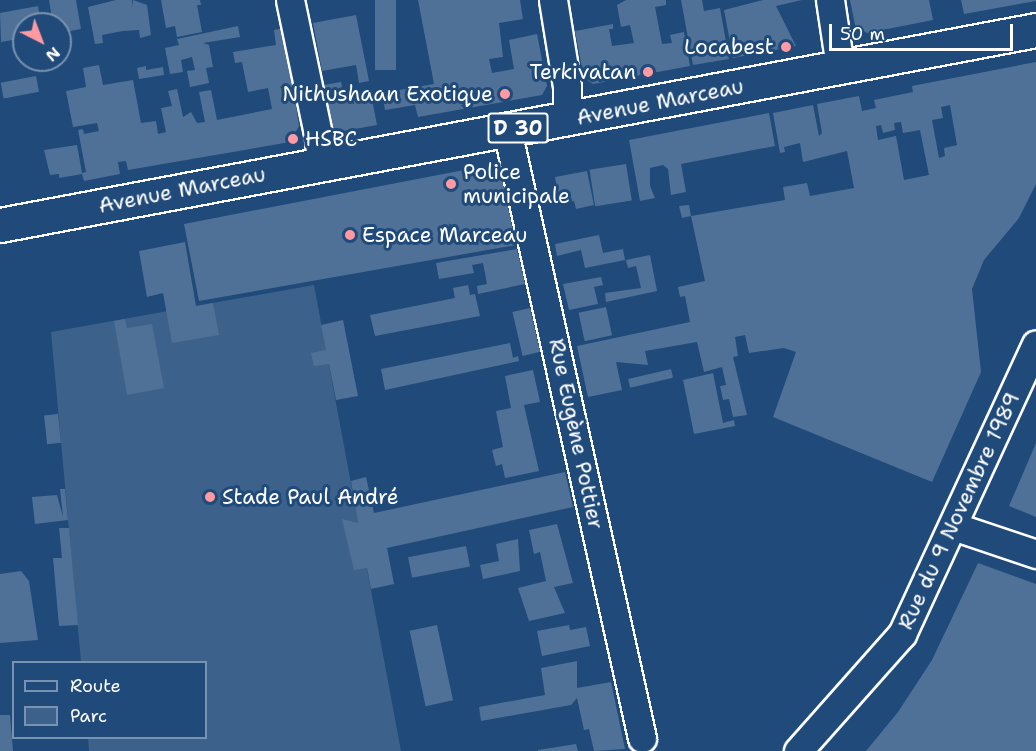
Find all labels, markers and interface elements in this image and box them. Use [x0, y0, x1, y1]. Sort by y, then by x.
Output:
north arrow [12, 12, 72, 72]
scale bar [832, 12, 1016, 50]
text: 50 m [840, 22, 885, 46]
place label: Locabest [684, 34, 774, 60]
marker: Locabest [779, 40, 793, 54]
text: N [41, 42, 65, 66]
place label: Terkivatan [530, 59, 636, 85]
marker: Terkivatan [641, 65, 655, 79]
street label: Avenue Marceau [574, 73, 746, 131]
place label: Nithushaan Exotique [282, 81, 493, 107]
marker: Nithushaan Exotique [498, 87, 512, 101]
road number: D 30 [486, 111, 550, 145]
place label: HSBC [305, 126, 357, 152]
marker: HSBC [286, 132, 300, 146]
place label: Police municipale [463, 159, 570, 209]
street label: Avenue Marceau [96, 161, 268, 219]
marker: Police municipale [444, 177, 458, 191]
place label: Espace Marceau [362, 222, 527, 248]
marker: Espace Marceau [343, 228, 357, 242]
street label: Rue Eugène Pottier [543, 336, 609, 532]
street label: Rue du 9 Novembre 1989 [893, 388, 1025, 634]
place label: Stade Paul André [222, 484, 399, 510]
marker: Stade Paul André [203, 490, 217, 504]
legend [12, 661, 207, 739]
text: Route [70, 674, 121, 698]
text: Parc [70, 704, 107, 728]

